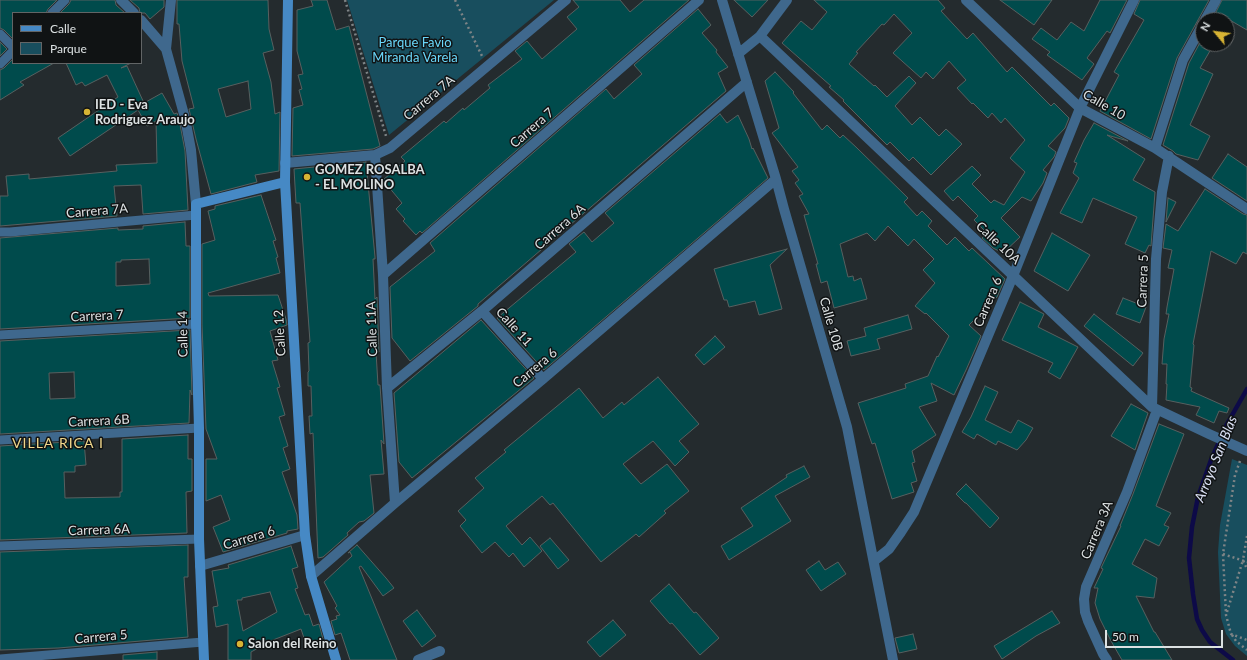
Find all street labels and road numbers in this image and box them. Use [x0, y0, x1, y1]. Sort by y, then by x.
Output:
street label: Carrera 7A [400, 72, 458, 124]
street label: Calle 10 [1080, 87, 1128, 123]
street label: Carrera 7 [507, 105, 557, 151]
street label: Carrera 7A [65, 201, 129, 221]
street label: Carrera 6A [532, 201, 588, 253]
street label: Calle 10A [972, 218, 1024, 268]
street label: Carrera 5 [1134, 254, 1152, 308]
street label: Carrera 6 [970, 274, 1006, 330]
street label: Calle 10B [816, 295, 846, 353]
street label: Calle 11A [363, 301, 381, 357]
street label: Calle 11 [493, 304, 535, 350]
street label: Carrera 7 [70, 307, 124, 325]
street label: Calle 12 [271, 309, 289, 357]
street label: Calle 14 [175, 311, 191, 357]
street label: Carrera 6 [510, 345, 560, 391]
street label: Carrera 6B [68, 412, 130, 430]
street label: Carrera 3A [1078, 498, 1116, 562]
street label: Carrera 6A [68, 521, 130, 539]
street label: Carrera 6 [221, 523, 277, 553]
street label: Carrera 5 [74, 627, 128, 647]

